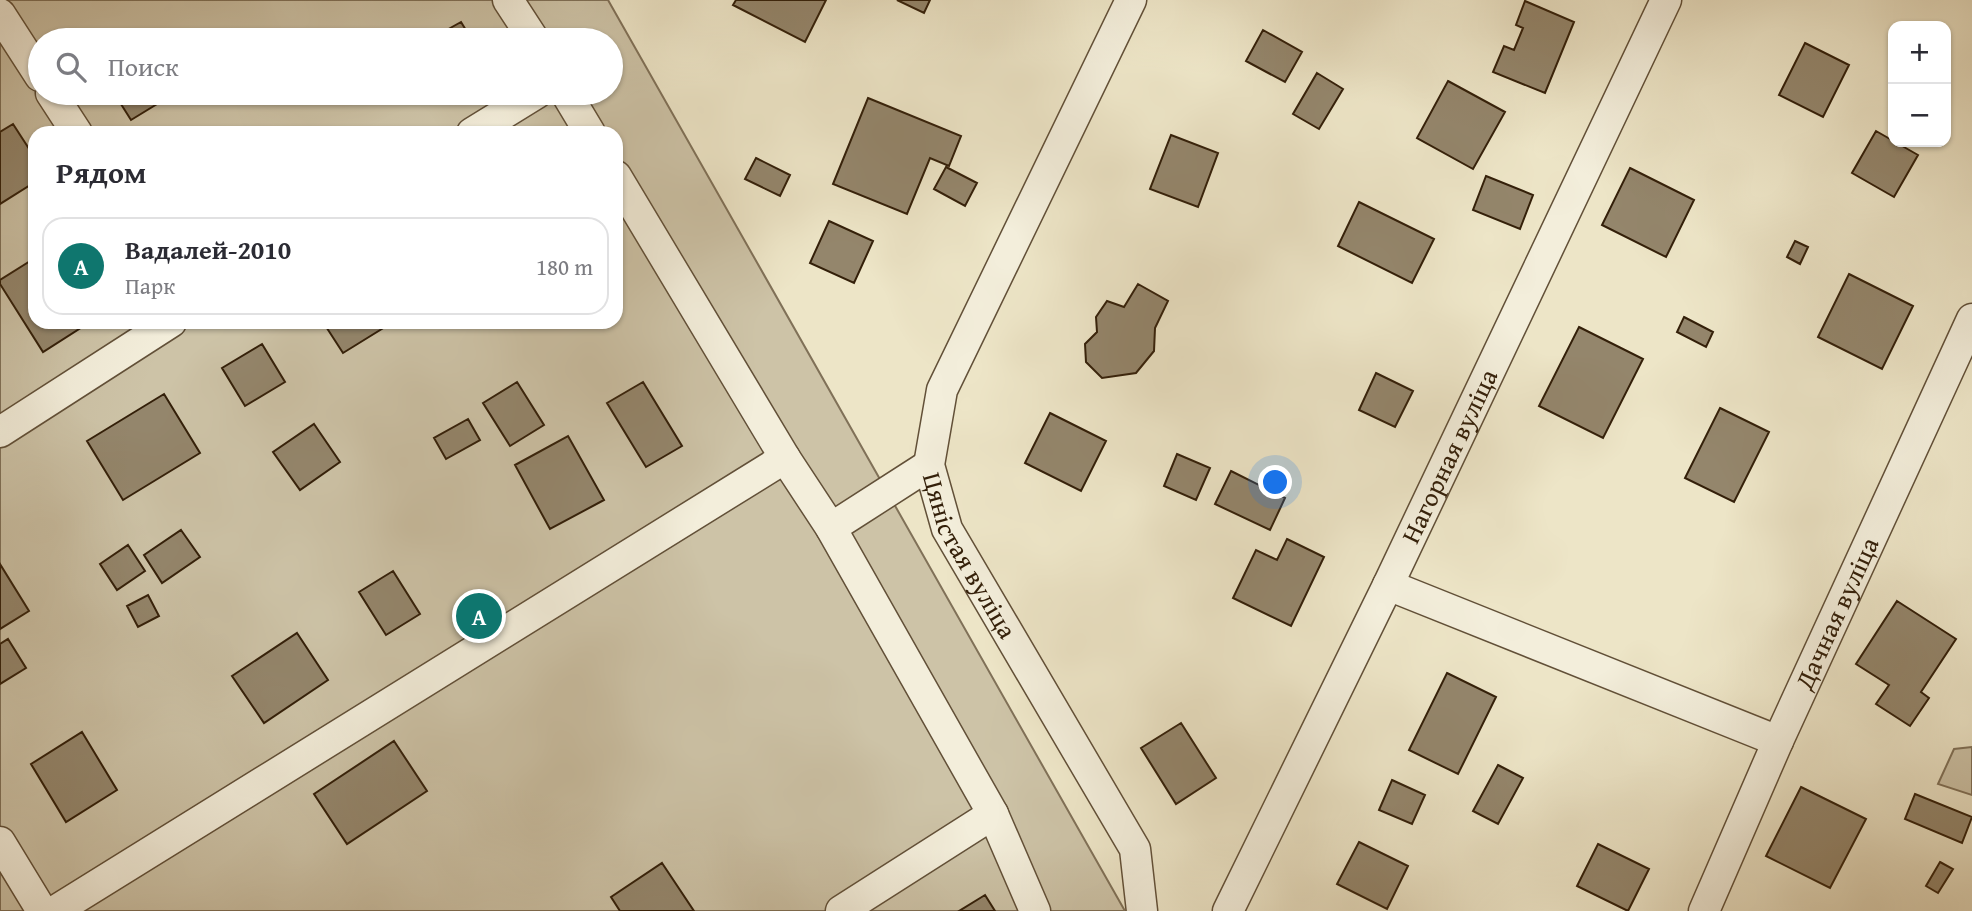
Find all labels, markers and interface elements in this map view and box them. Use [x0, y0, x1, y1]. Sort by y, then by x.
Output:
map controls [1888, 21, 1951, 147]
button: + [1888, 21, 1951, 84]
search box [28, 28, 623, 105]
text: Поиск [108, 47, 179, 86]
icon: search [52, 48, 90, 86]
button: − [1888, 84, 1951, 147]
text: Рядом [56, 150, 147, 194]
text: Вадалей-2010 [125, 230, 291, 269]
text: A [74, 250, 88, 283]
text: 180 m [536, 250, 593, 283]
text: Парк [125, 269, 175, 302]
street label: Нагорная вуліца [1391, 361, 1507, 550]
your location [1258, 465, 1292, 499]
street label: Цяністая вуліца [913, 468, 1027, 646]
street label: Дачная вуліца [1784, 530, 1889, 697]
pin: A [456, 590, 502, 642]

